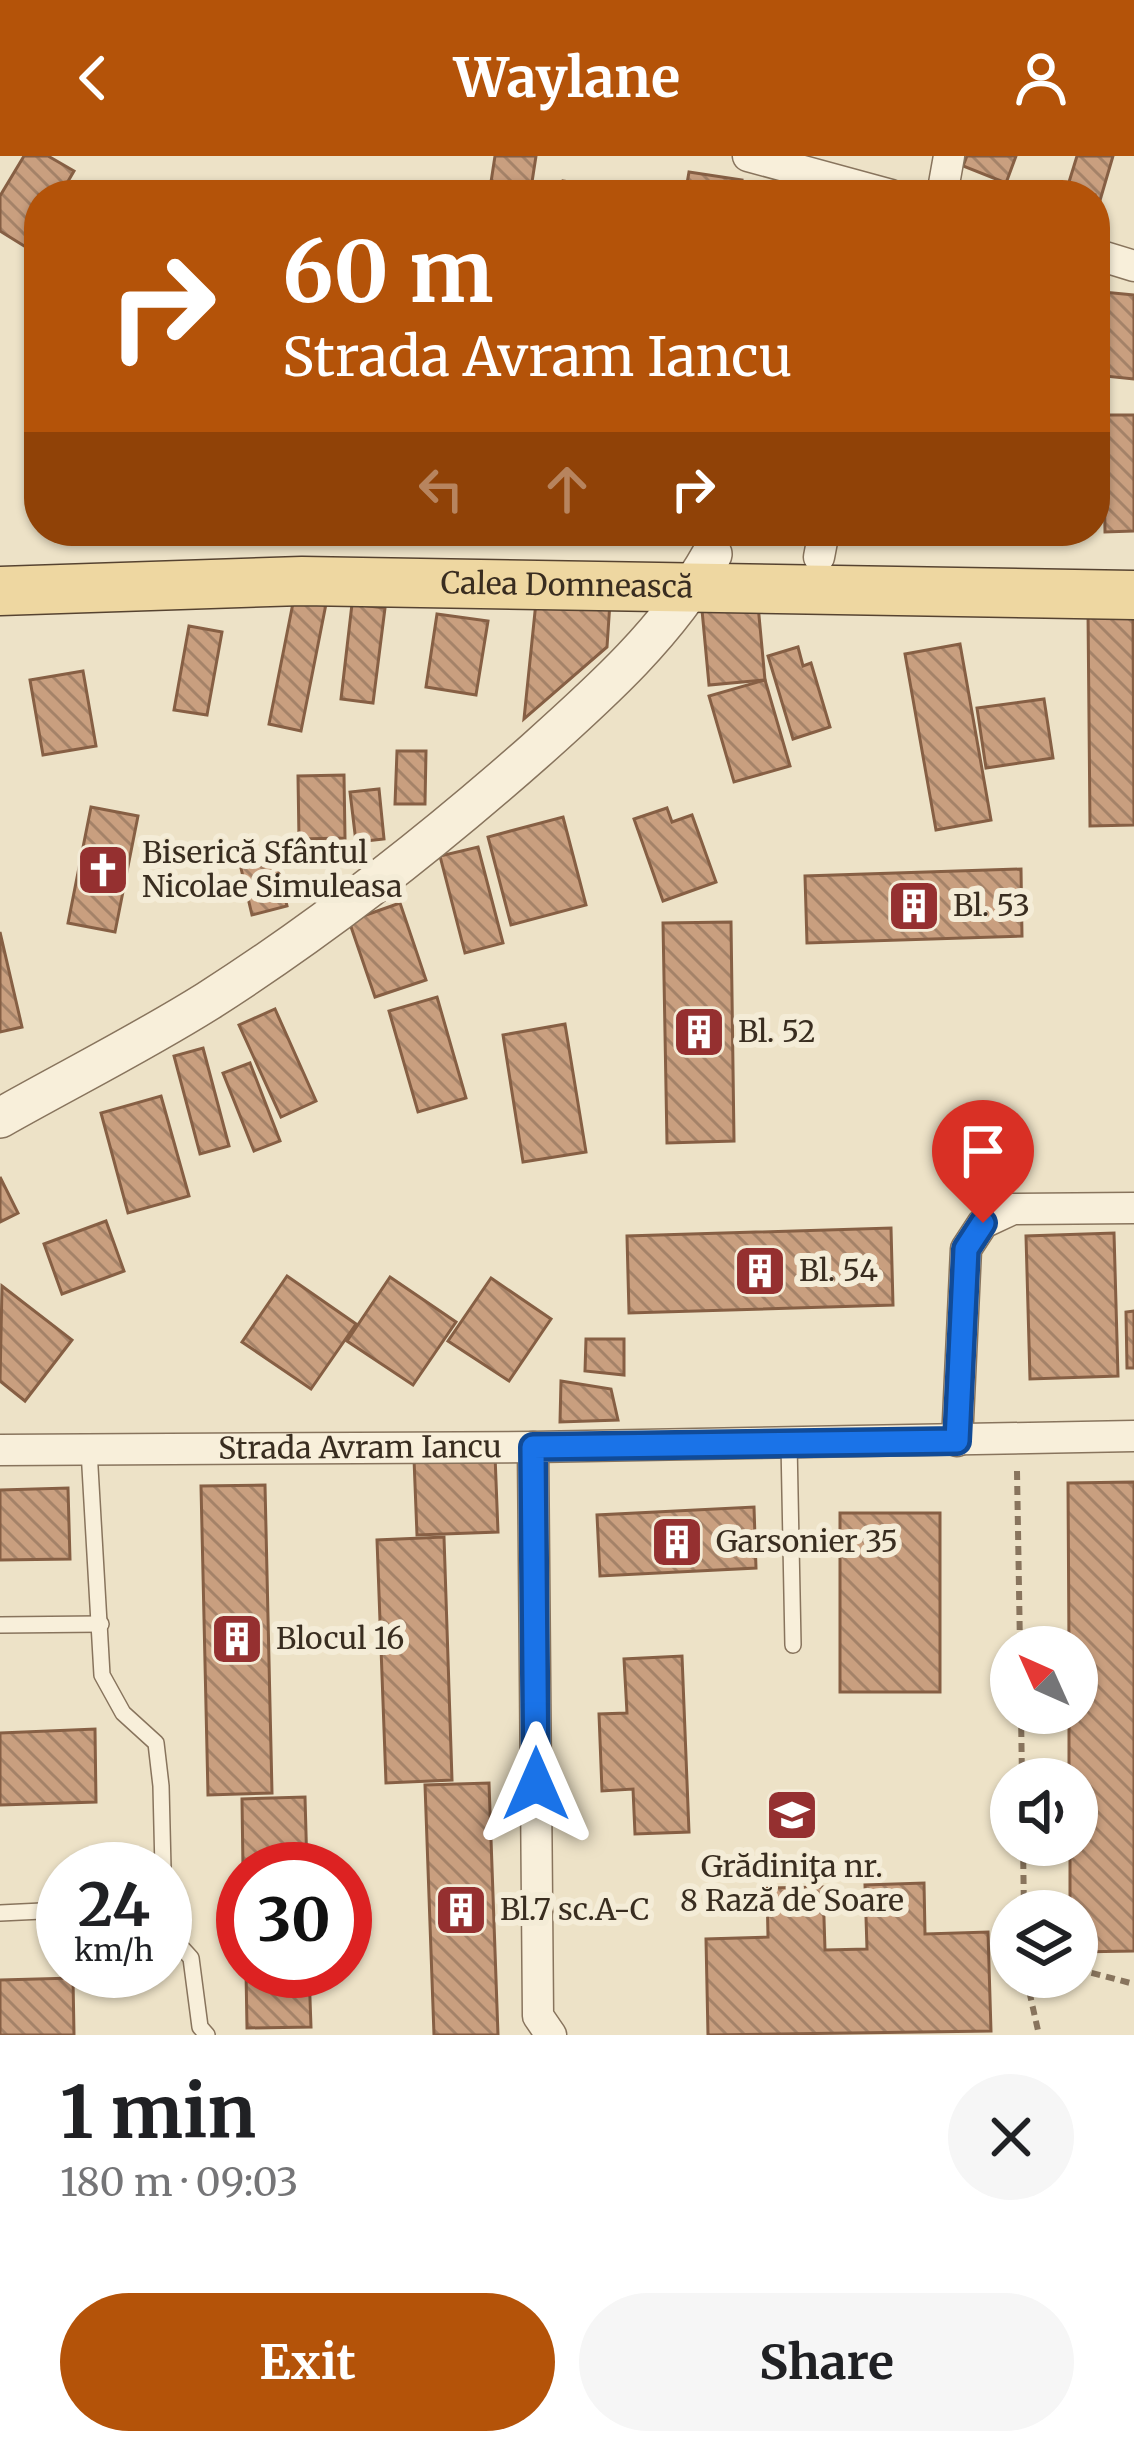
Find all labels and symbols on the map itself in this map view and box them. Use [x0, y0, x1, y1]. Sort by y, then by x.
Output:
street label: Calea Domnească [440, 563, 693, 606]
place label: Biserică Sfântul Nicolae Simuleasa [142, 833, 402, 905]
church icon: Biserică Sfântul Nicolae Simuleasa [75, 842, 131, 898]
building icon: Bl. 53 [886, 878, 942, 934]
place label: Bl. 53 [953, 886, 1030, 924]
building icon: Bl. 52 [671, 1004, 727, 1060]
place label: Bl. 52 [738, 1012, 816, 1050]
pin [932, 1100, 1034, 1223]
building icon: Bl. 54 [732, 1243, 788, 1299]
place label: Bl. 54 [799, 1251, 878, 1289]
street label: Strada Avram Iancu [218, 1427, 502, 1467]
building icon: Garsonier 35 [649, 1514, 705, 1570]
place label: Garsonier 35 [716, 1522, 898, 1560]
building icon: Blocul 16 [209, 1611, 265, 1667]
place label: Blocul 16 [276, 1619, 404, 1657]
north arrow [990, 1626, 1098, 1734]
position arrow [473, 1721, 599, 1847]
school or university icon: Grădiniţa nr. 8 Rază de Soare [764, 1787, 820, 1843]
speed limit sign: 30 [216, 1842, 372, 1998]
place label: Grădiniţa nr. 8 Rază de Soare [680, 1847, 904, 1919]
building icon: Bl.7 sc.A-C [433, 1882, 489, 1938]
place label: Bl.7 sc.A-C [500, 1890, 650, 1928]

